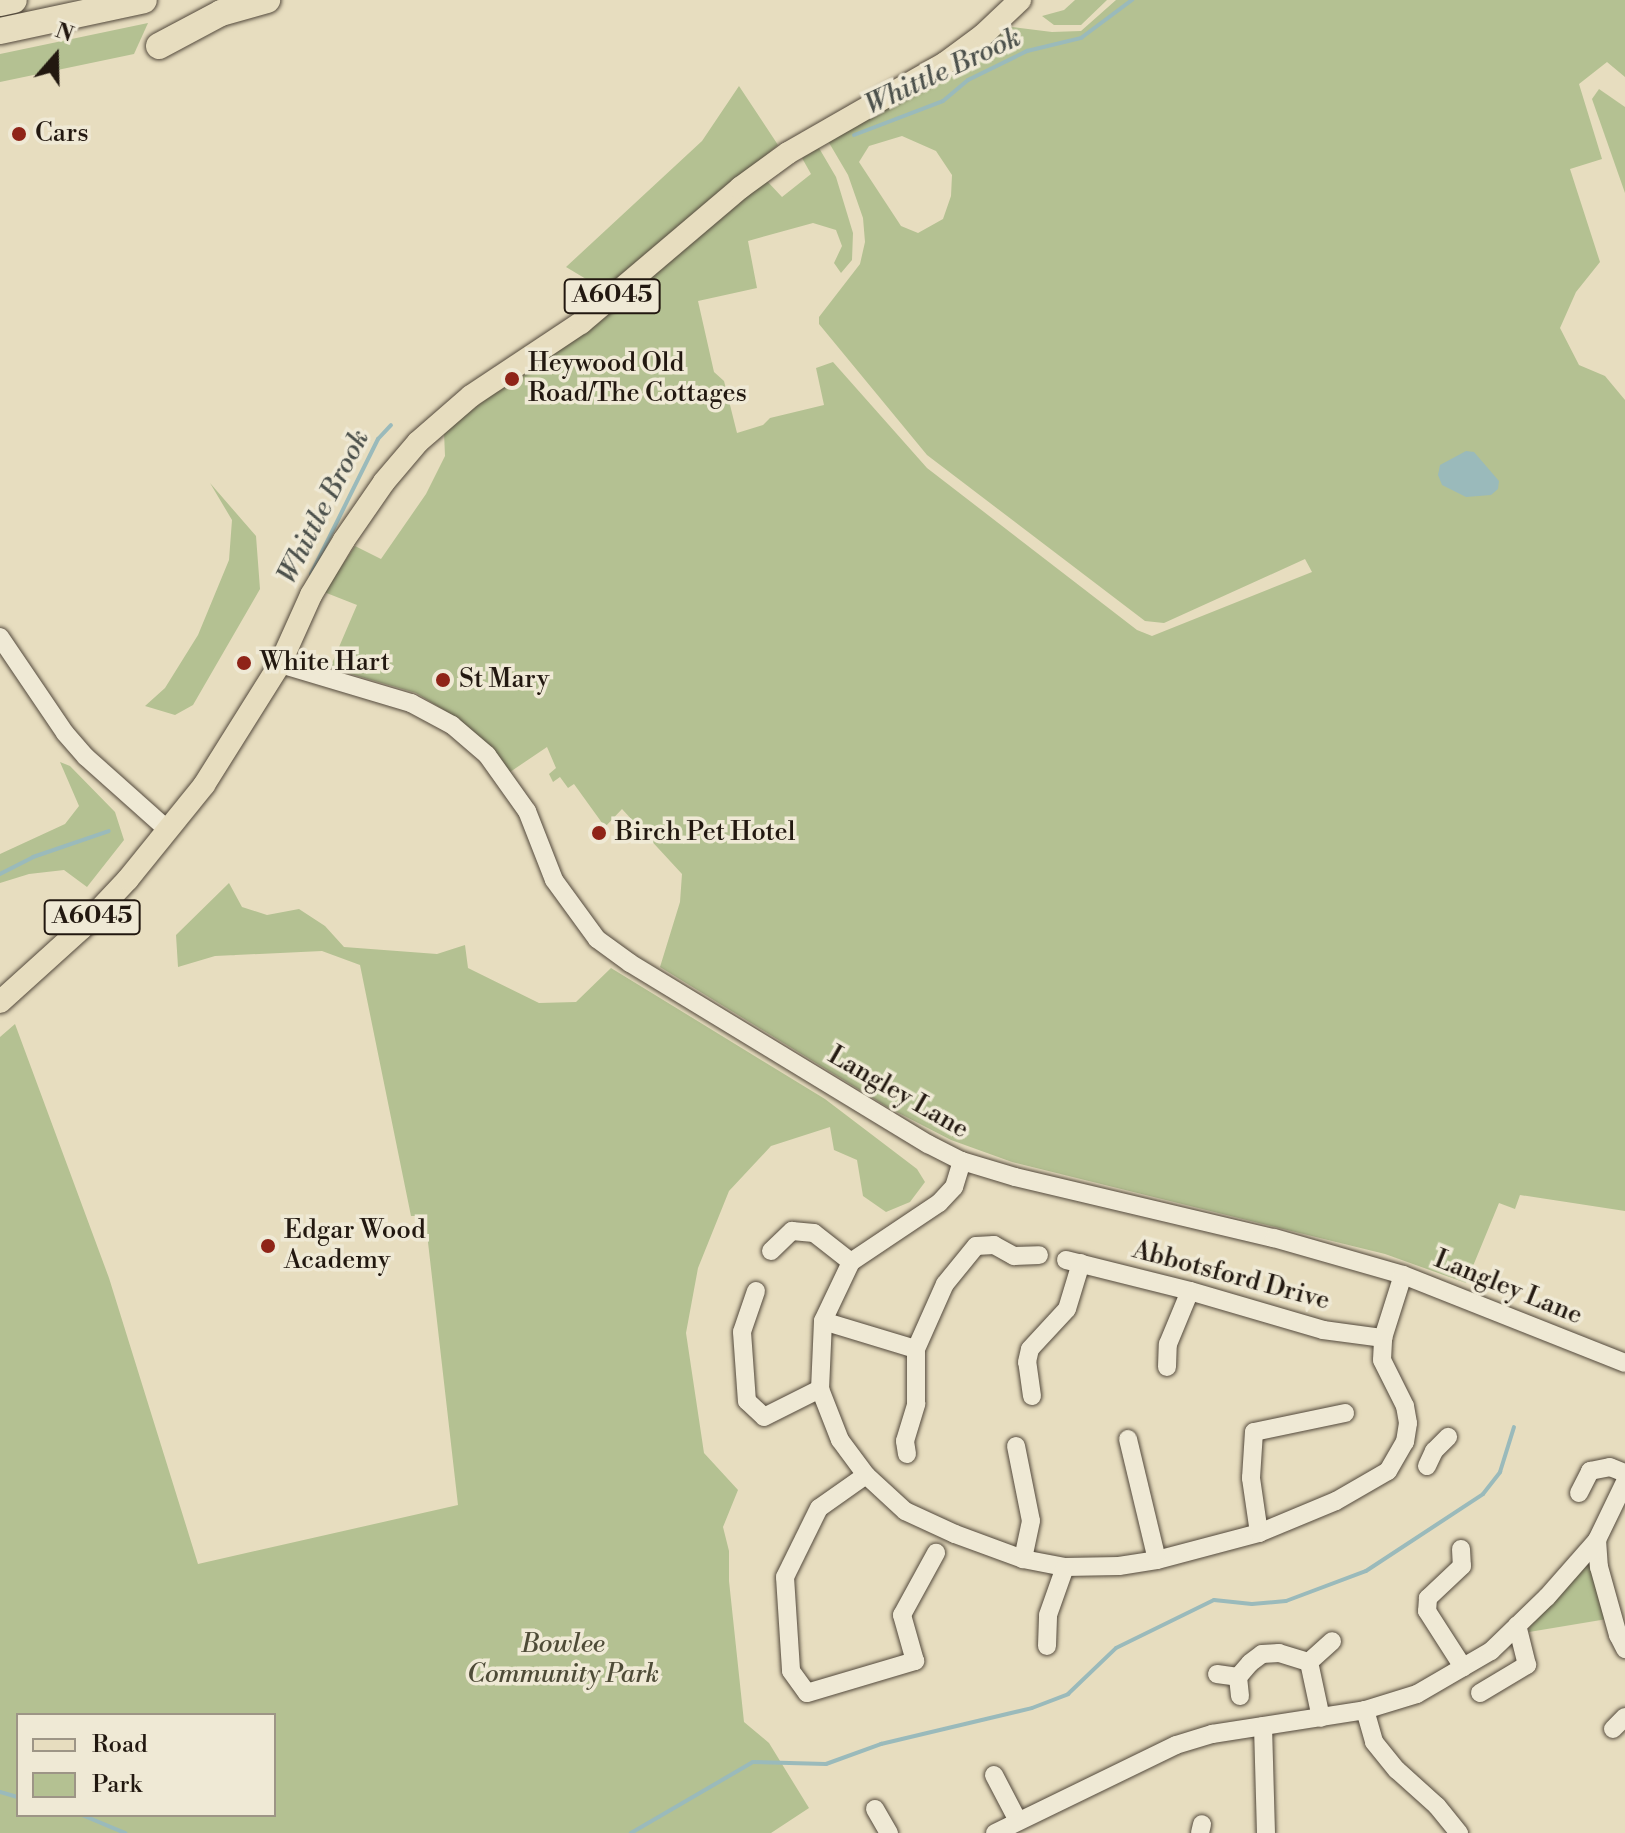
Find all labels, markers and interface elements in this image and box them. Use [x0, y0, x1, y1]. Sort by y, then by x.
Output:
north arrow [16, 16, 96, 96]
text: N [52, 17, 77, 49]
water label: Whittle Brook [860, 21, 1026, 123]
place label: Cars [35, 118, 89, 150]
marker: Cars [10, 125, 28, 143]
road number: A6045 [562, 276, 662, 316]
place label: Heywood Old Road/The Cottages [528, 348, 747, 410]
marker: Heywood Old Road/The Cottages [503, 370, 521, 388]
water label: Whittle Brook [271, 424, 377, 590]
place label: White Hart [260, 647, 390, 679]
marker: White Hart [235, 654, 253, 672]
place label: St Mary [459, 664, 549, 696]
marker: St Mary [434, 671, 452, 689]
place label: Birch Pet Hotel [615, 817, 795, 849]
marker: Birch Pet Hotel [590, 824, 608, 842]
road number: A6045 [42, 897, 142, 937]
street label: Langley Lane [822, 1040, 974, 1146]
place label: Edgar Wood Academy [284, 1215, 426, 1276]
street label: Abbotsford Drive [1129, 1235, 1333, 1317]
marker: Edgar Wood Academy [259, 1237, 277, 1255]
street label: Langley Lane [1429, 1244, 1587, 1332]
park label: Bowlee Community Park [467, 1629, 659, 1690]
legend [16, 1713, 276, 1817]
text: Road [92, 1730, 148, 1760]
text: Park [92, 1770, 142, 1800]

